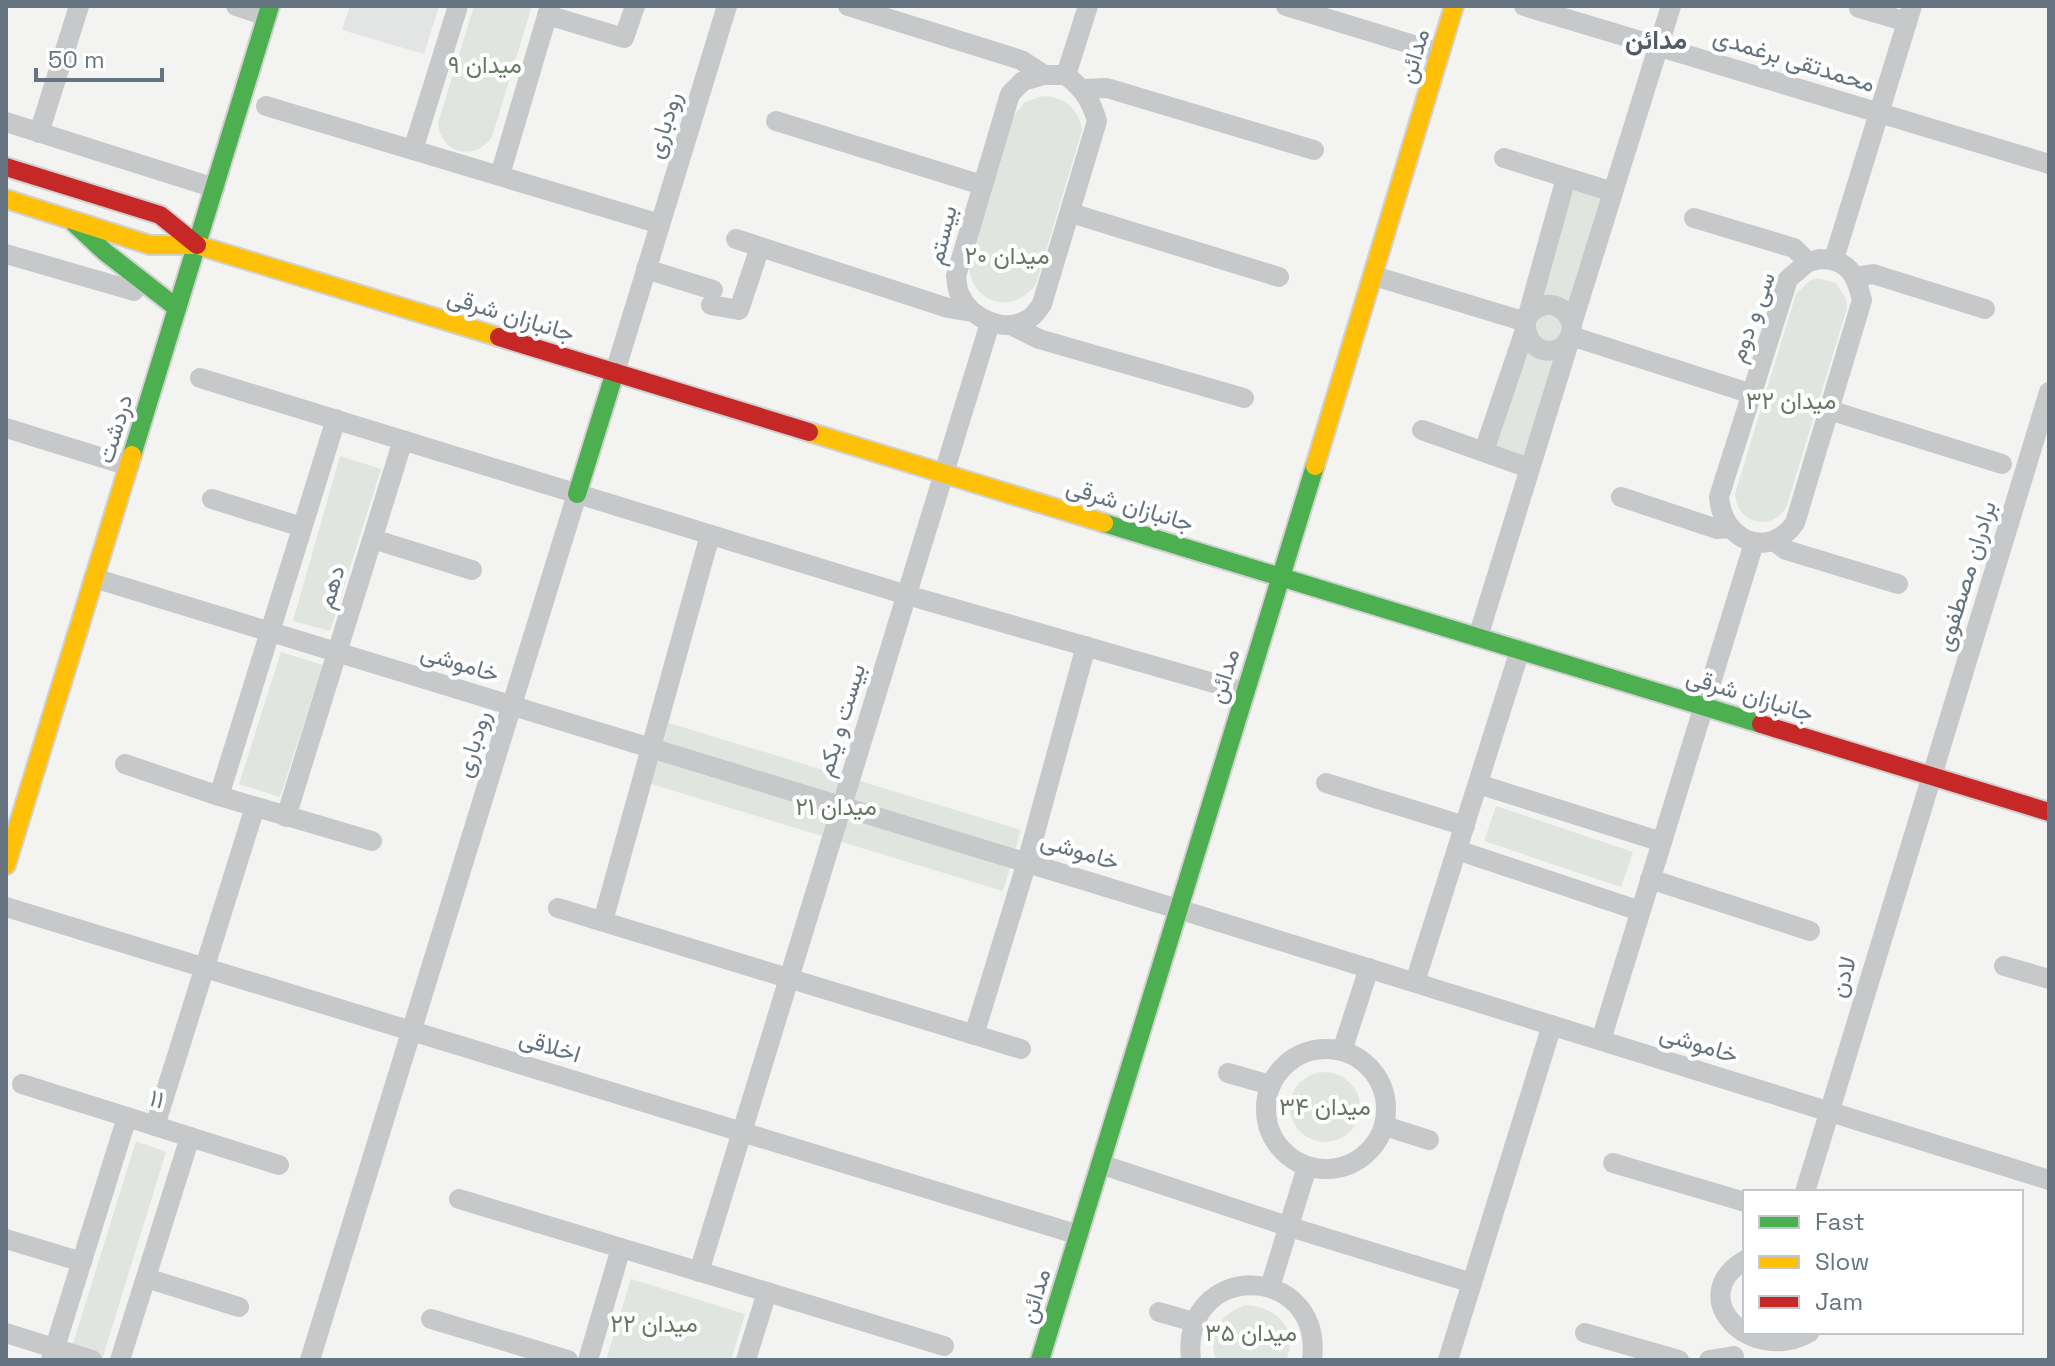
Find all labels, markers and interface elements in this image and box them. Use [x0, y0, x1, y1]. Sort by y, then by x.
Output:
street label: محمدتقی برغمدی [1709, 20, 1879, 99]
district label: مدائن [1625, 23, 1687, 57]
street label: مدائن [1391, 25, 1437, 87]
scale bar [36, 32, 162, 82]
text: 50 m [48, 44, 105, 75]
park label: میدان ۹ [448, 49, 522, 80]
street label: رودباری [639, 88, 688, 162]
street label: بیستم [919, 202, 965, 268]
park label: میدان ۲۰ [965, 240, 1049, 271]
street label: سی و دوم [1721, 267, 1783, 367]
street label: جانبازان شرقی [444, 280, 579, 349]
park label: میدان ۳۲ [1746, 385, 1836, 416]
street label: دردشت [89, 391, 140, 467]
street label: جانبازان شرقی [1063, 470, 1198, 539]
street label: برادران مصطفوی [1928, 497, 2003, 655]
street label: دهم [309, 562, 353, 612]
street label: خاموشی [417, 636, 503, 689]
street label: مدائن [1201, 645, 1247, 707]
street label: بیست و یکم [809, 660, 873, 780]
street label: جانبازان شرقی [1683, 660, 1818, 729]
street label: رودباری [448, 707, 497, 781]
park label: میدان ۲۱ [795, 791, 877, 822]
street label: خاموشی [1037, 824, 1123, 877]
street label: لادن [1822, 953, 1863, 1001]
street label: خاموشی [1656, 1017, 1742, 1070]
street label: اخلاقی [516, 1022, 585, 1070]
street label: ۱۱ [146, 1082, 168, 1115]
park label: میدان ۳۴ [1279, 1091, 1371, 1122]
legend [1743, 1190, 2023, 1334]
text: Fast [1815, 1206, 1865, 1237]
text: Slow [1815, 1246, 1869, 1277]
street label: مدائن [1012, 1265, 1058, 1327]
text: Jam [1815, 1286, 1863, 1317]
park label: میدان ۲۲ [610, 1308, 698, 1339]
park label: میدان ۳۵ [1205, 1317, 1297, 1348]

